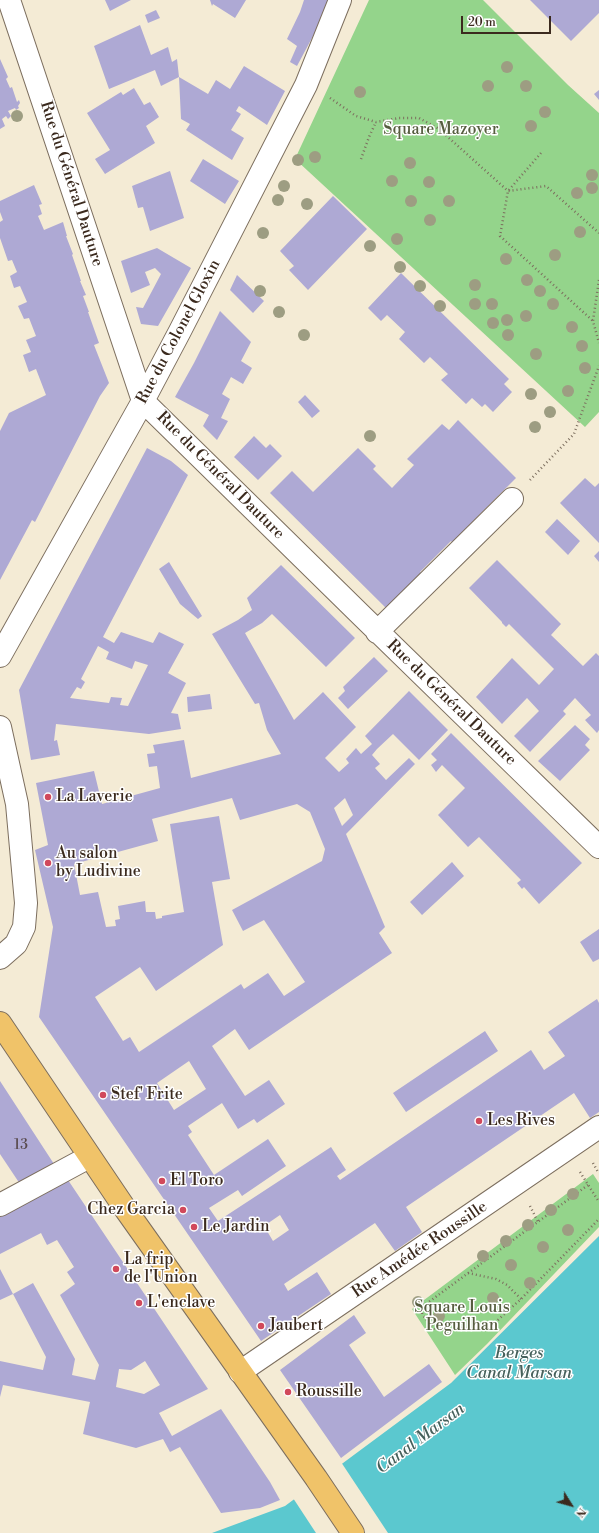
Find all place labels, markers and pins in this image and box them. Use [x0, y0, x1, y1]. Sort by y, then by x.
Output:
place label: La Laverie [56, 787, 133, 807]
marker: La Laverie [43, 792, 53, 802]
place label: Au salon by Ludivine [56, 844, 141, 882]
marker: Au salon by Ludivine [43, 858, 53, 868]
place label: Stef' Frite [111, 1085, 183, 1105]
marker: Stef' Frite [98, 1090, 108, 1100]
place label: Les Rives [487, 1111, 555, 1131]
marker: Les Rives [474, 1116, 484, 1126]
place label: El Toro [170, 1171, 224, 1191]
marker: El Toro [157, 1176, 167, 1186]
place label: Chez Garcia [87, 1200, 175, 1220]
marker: Chez Garcia [178, 1205, 188, 1215]
place label: Le Jardin [202, 1217, 270, 1237]
marker: Le Jardin [189, 1222, 199, 1232]
place label: La frip de l'Union [124, 1250, 198, 1288]
marker: La frip de l'Union [111, 1264, 121, 1274]
place label: L'enclave [147, 1293, 215, 1313]
marker: L'enclave [134, 1298, 144, 1308]
place label: Jaubert [269, 1316, 323, 1336]
marker: Jaubert [256, 1321, 266, 1331]
place label: Roussille [296, 1382, 362, 1402]
marker: Roussille [283, 1387, 293, 1397]

